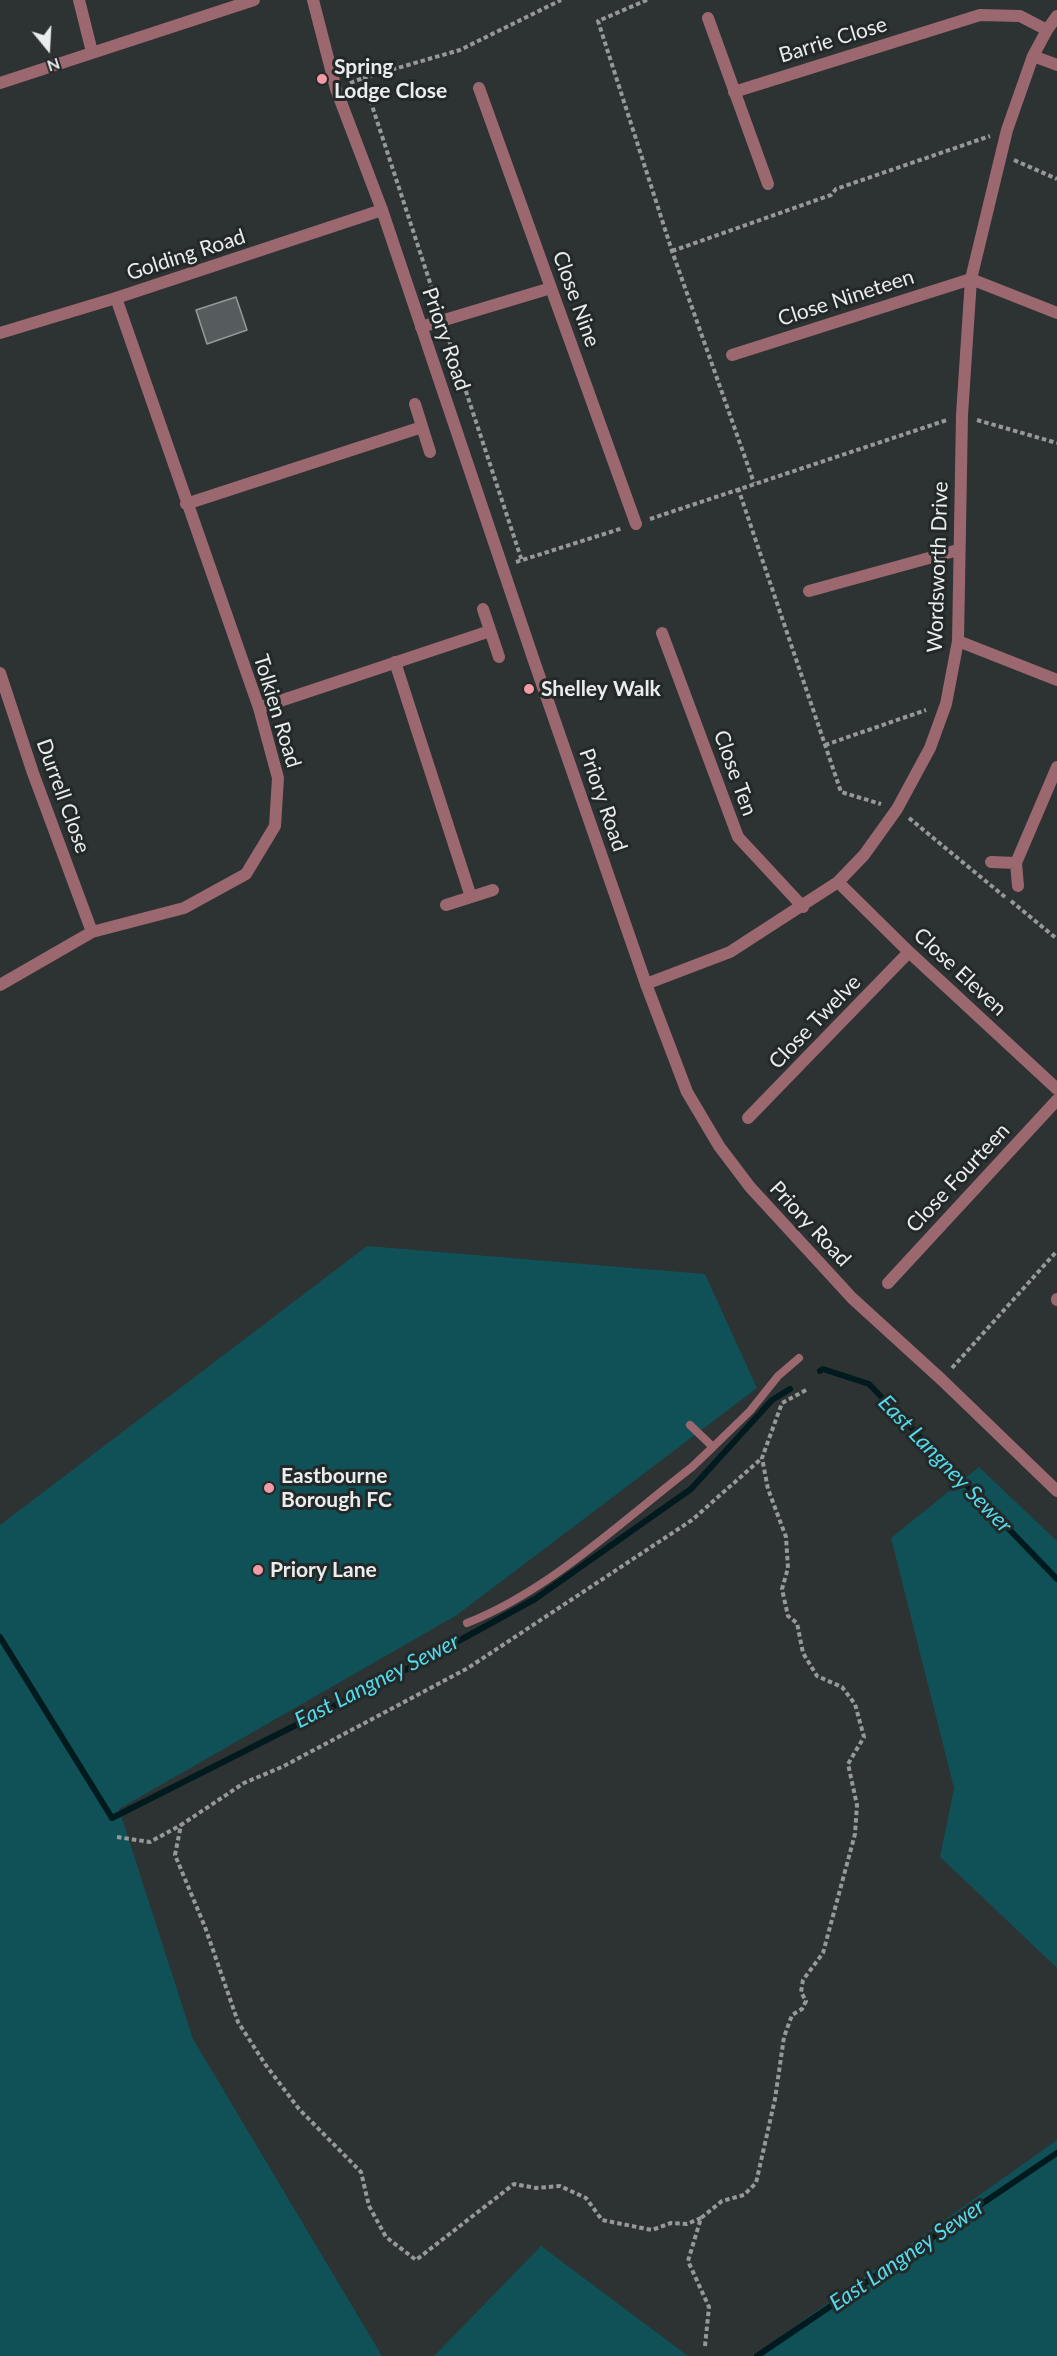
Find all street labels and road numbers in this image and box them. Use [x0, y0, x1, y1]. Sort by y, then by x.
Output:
street label: Barrie Close [776, 12, 890, 68]
street label: Golding Road [123, 224, 249, 286]
street label: Close Nine [547, 248, 605, 350]
street label: Close Nineteen [775, 264, 917, 332]
street label: Priory Road [417, 284, 475, 394]
street label: Wordsworth Drive [922, 481, 954, 653]
street label: Tolkien Road [248, 651, 306, 771]
street label: Close Ten [708, 727, 762, 819]
street label: Durrell Close [31, 735, 95, 857]
street label: Priory Road [574, 745, 632, 855]
street label: Close Eleven [908, 923, 1012, 1021]
street label: Close Twelve [764, 970, 866, 1074]
street label: Close Fourteen [901, 1118, 1015, 1238]
street label: Priory Road [764, 1176, 856, 1272]

